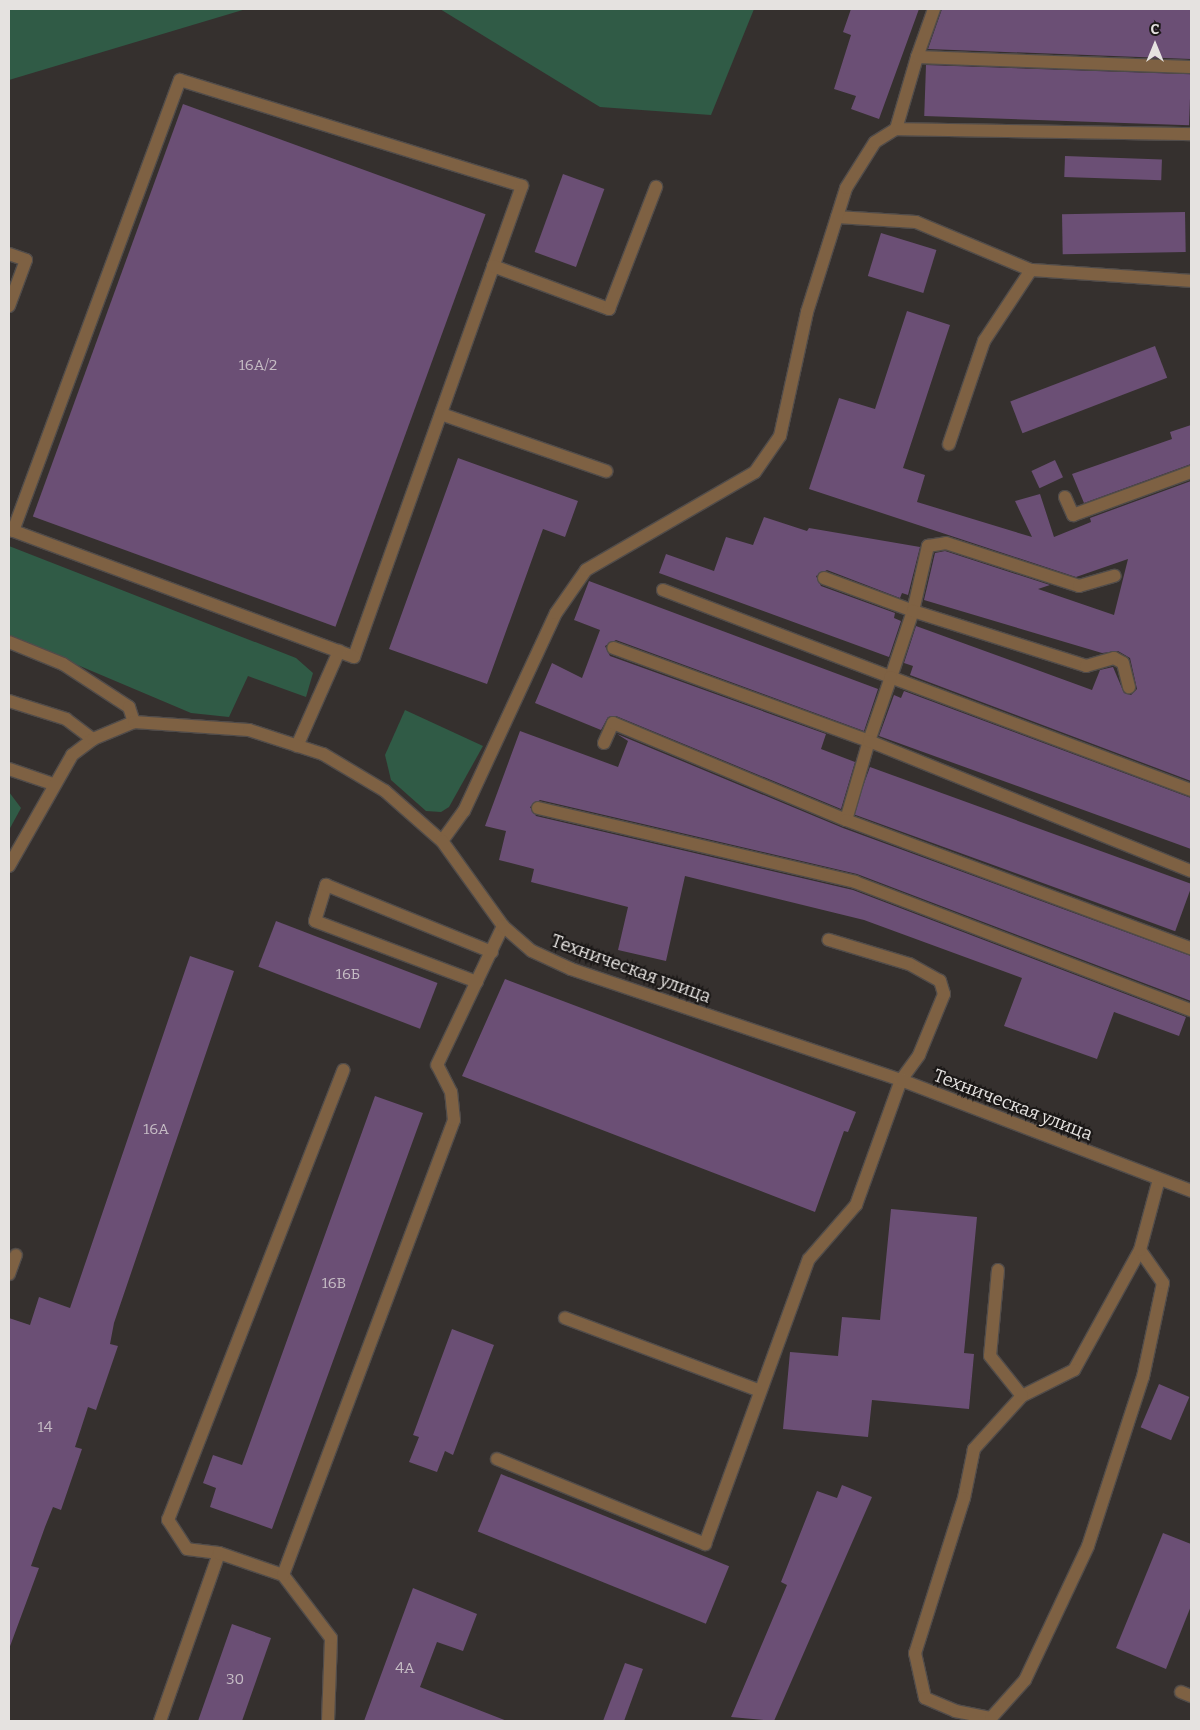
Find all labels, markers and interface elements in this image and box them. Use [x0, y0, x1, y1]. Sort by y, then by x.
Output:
north arrow [1130, 20, 1180, 70]
text: С [1151, 21, 1159, 38]
house number: 16А/2 [239, 357, 277, 375]
street label: Техническая улица [548, 930, 714, 1008]
house number: 16Б [336, 966, 360, 984]
street label: Техническая улица [930, 1065, 1096, 1145]
house number: 16А [143, 1121, 169, 1139]
house number: 16В [322, 1275, 346, 1293]
house number: 14 [38, 1419, 52, 1437]
house number: 4А [395, 1660, 415, 1678]
house number: 30 [226, 1671, 244, 1689]

